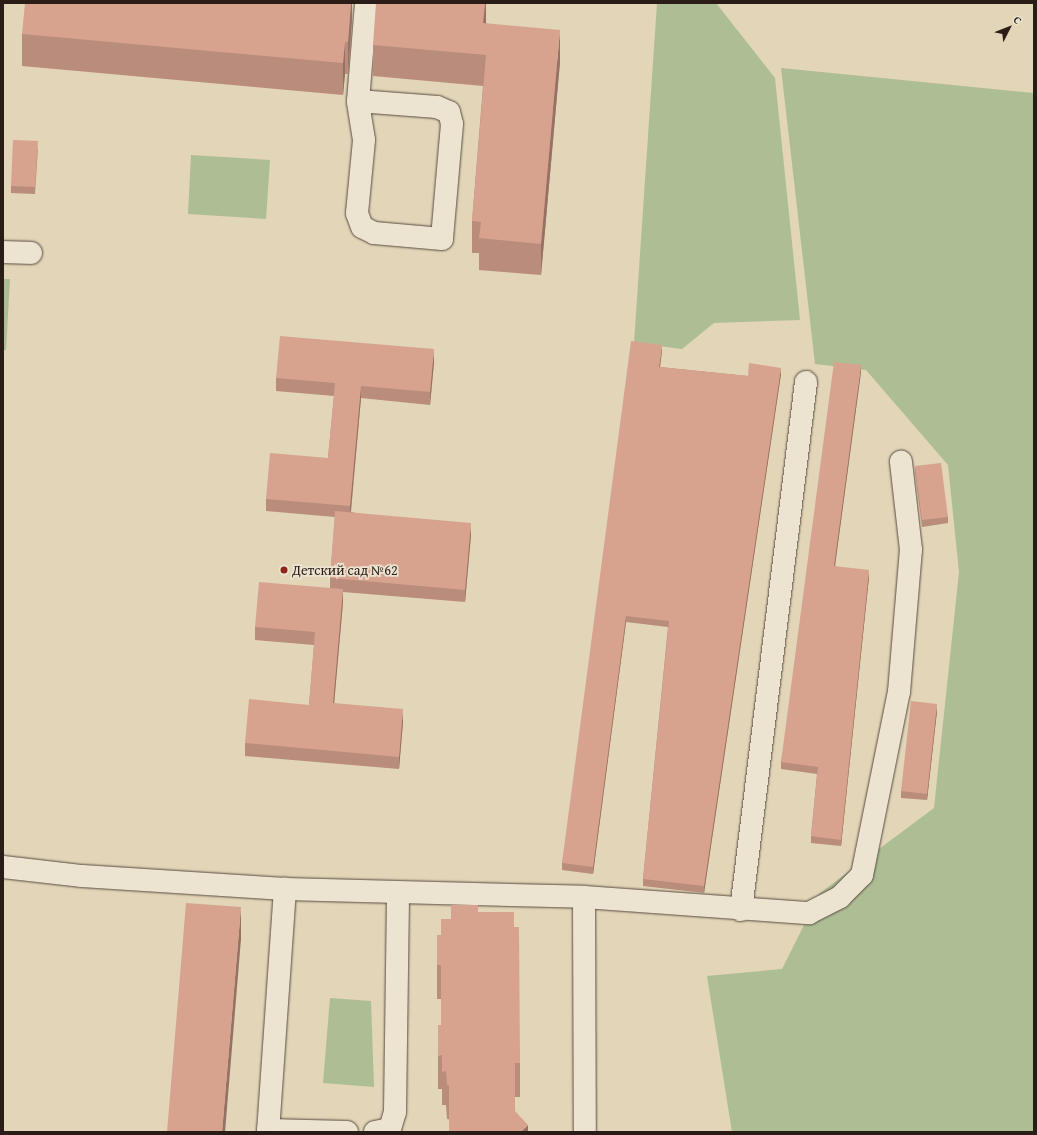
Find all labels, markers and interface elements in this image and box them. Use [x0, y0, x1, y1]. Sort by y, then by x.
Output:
north arrow [989, 8, 1029, 48]
text: С [1010, 12, 1026, 28]
place label: Детский сад №62 [292, 562, 398, 578]
marker: Детский сад №62 [279, 565, 289, 575]

